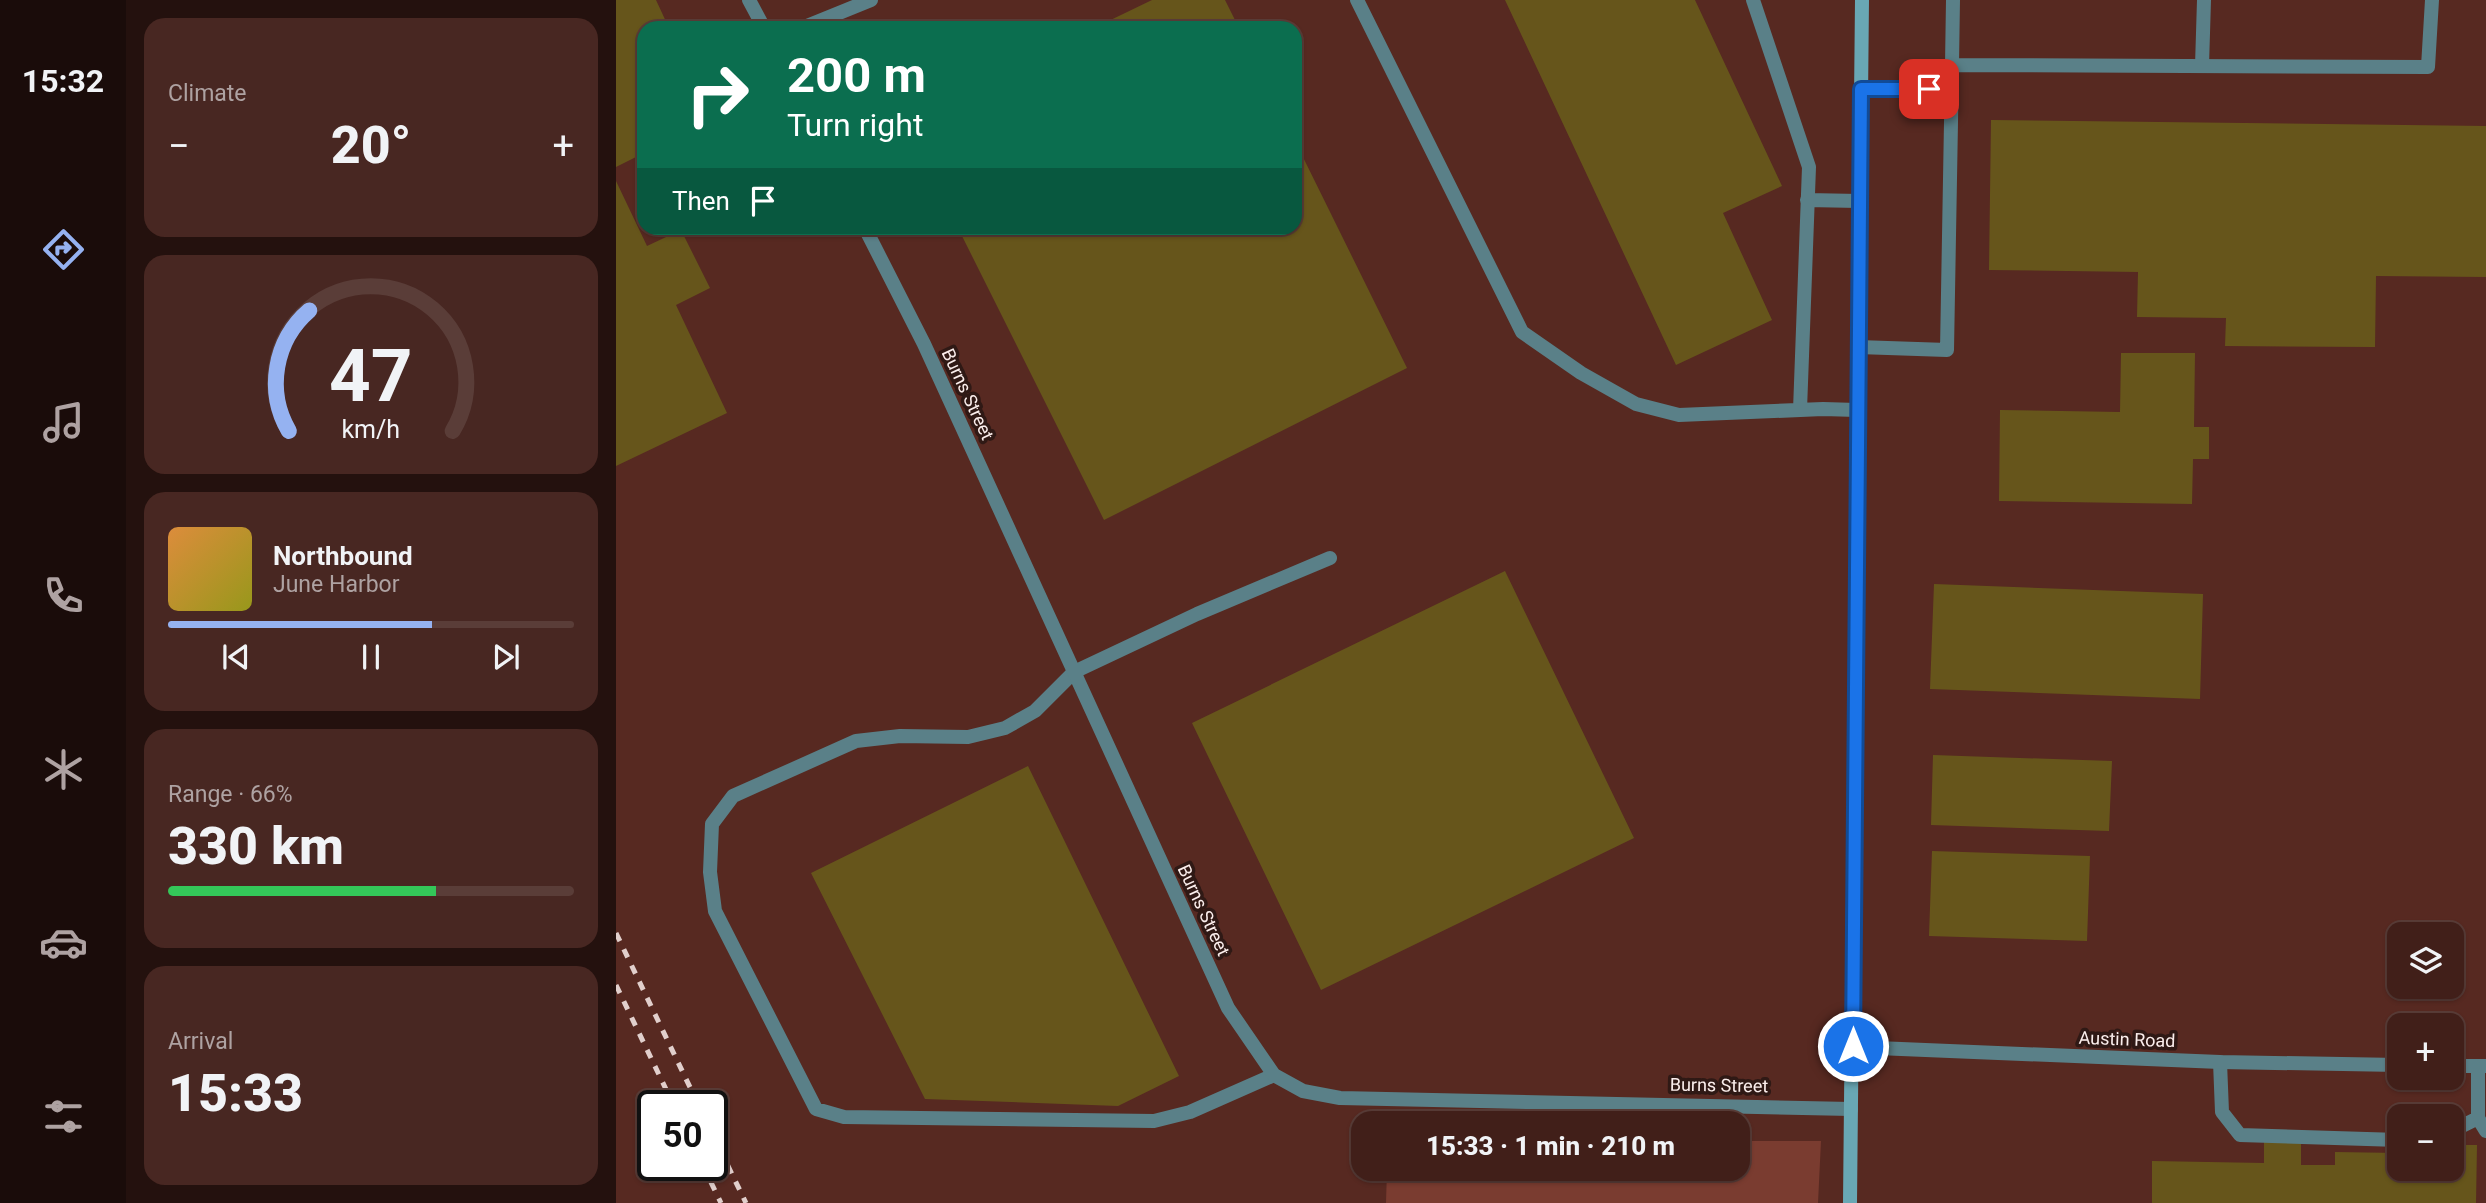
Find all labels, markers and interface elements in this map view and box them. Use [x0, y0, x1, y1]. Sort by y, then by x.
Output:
text: 200 m [787, 47, 926, 104]
icon: right [672, 49, 763, 140]
pin [1899, 59, 1959, 119]
text: 15:32 [22, 62, 104, 100]
icon: arrive [1910, 70, 1948, 108]
text: Climate [168, 80, 247, 107]
text: Turn right [787, 106, 923, 144]
text: 20° [331, 115, 411, 176]
text: − [168, 124, 190, 168]
text: + [552, 124, 574, 168]
icon: arrive [744, 182, 782, 220]
text: Then [672, 186, 730, 216]
icon: directions [39, 225, 88, 274]
text: 47 [329, 333, 413, 419]
street label: Burns Street [938, 345, 998, 443]
icon: music [39, 398, 88, 447]
text: km/h [342, 414, 400, 443]
text: Northbound [273, 541, 413, 571]
icon: phone [39, 571, 88, 620]
text: June Harbor [273, 571, 400, 598]
icon: previous [217, 638, 255, 676]
icon: pause [352, 638, 390, 676]
icon: next [487, 638, 525, 676]
icon: climate [39, 745, 88, 794]
text: Range · 66% [168, 781, 293, 808]
text: 330 km [168, 816, 344, 877]
street label: Burns Street [1174, 861, 1234, 959]
icon: car [39, 918, 88, 967]
map controls [2387, 922, 2464, 1181]
button: layers [2387, 922, 2464, 999]
position arrow [1816, 1009, 1890, 1083]
button: + [2387, 1013, 2464, 1090]
street label: Austin Road [2078, 1027, 2176, 1051]
text: Arrival [168, 1028, 233, 1055]
text: 15:33 [168, 1063, 303, 1124]
street label: Burns Street [1670, 1074, 1768, 1096]
speed limit sign: 50 [637, 1090, 728, 1181]
icon: filters [39, 1092, 88, 1141]
button: − [2387, 1104, 2464, 1181]
text: 15:33 · 1 min · 210 m [1426, 1131, 1675, 1161]

